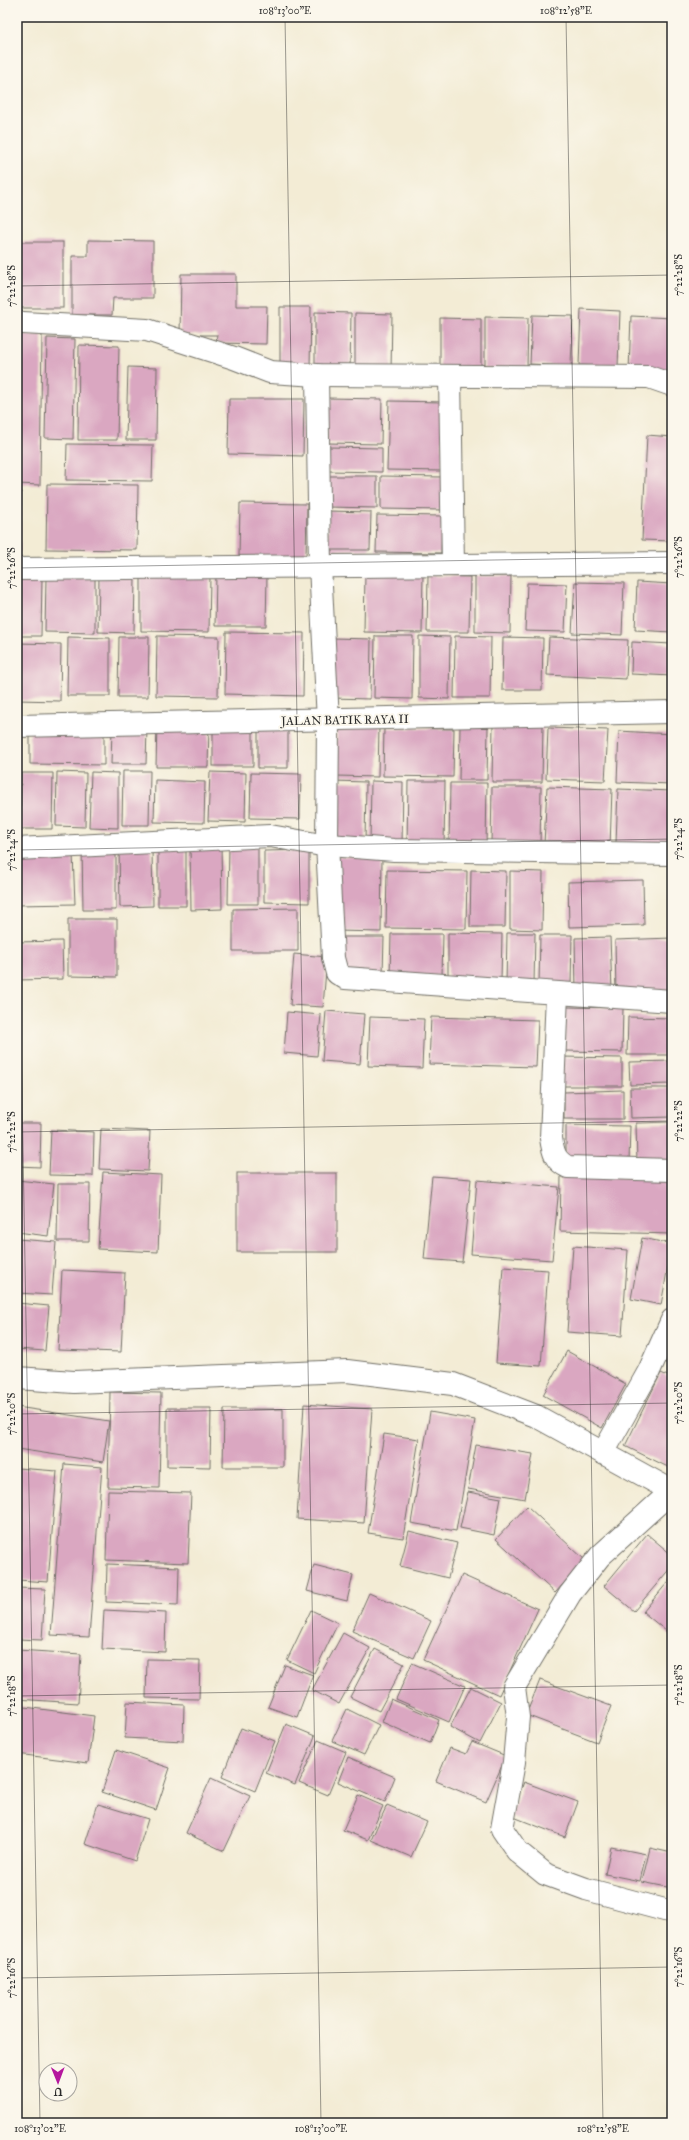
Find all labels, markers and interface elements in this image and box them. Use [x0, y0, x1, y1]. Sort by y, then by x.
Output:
text: 108°13'00"E [259, 5, 311, 17]
text: 108°12'58"E [540, 5, 592, 17]
text: 7°22'28"S [673, 254, 685, 296]
text: 7°22'28"S [6, 265, 18, 307]
text: 7°22'26"S [673, 536, 685, 578]
text: 7°22'26"S [6, 547, 18, 589]
street label: JALAN BATIK RAYA II [279, 712, 409, 729]
text: 7°22'24"S [673, 818, 685, 860]
text: 7°22'24"S [6, 829, 18, 871]
text: 7°22'22"S [673, 1100, 685, 1142]
text: 7°22'22"S [6, 1111, 18, 1153]
text: 7°22'20"S [673, 1382, 685, 1424]
text: 7°22'20"S [6, 1393, 18, 1435]
text: 7°22'18"S [673, 1664, 685, 1705]
text: 7°22'18"S [6, 1675, 18, 1716]
text: 7°22'16"S [673, 1946, 685, 1987]
text: 7°22'16"S [6, 1957, 18, 1998]
north arrow [38, 2062, 78, 2102]
text: U [53, 2085, 63, 2098]
text: 108°13'02"E [14, 2123, 66, 2135]
text: 108°13'00"E [295, 2123, 347, 2135]
text: 108°12'58"E [577, 2123, 629, 2135]

